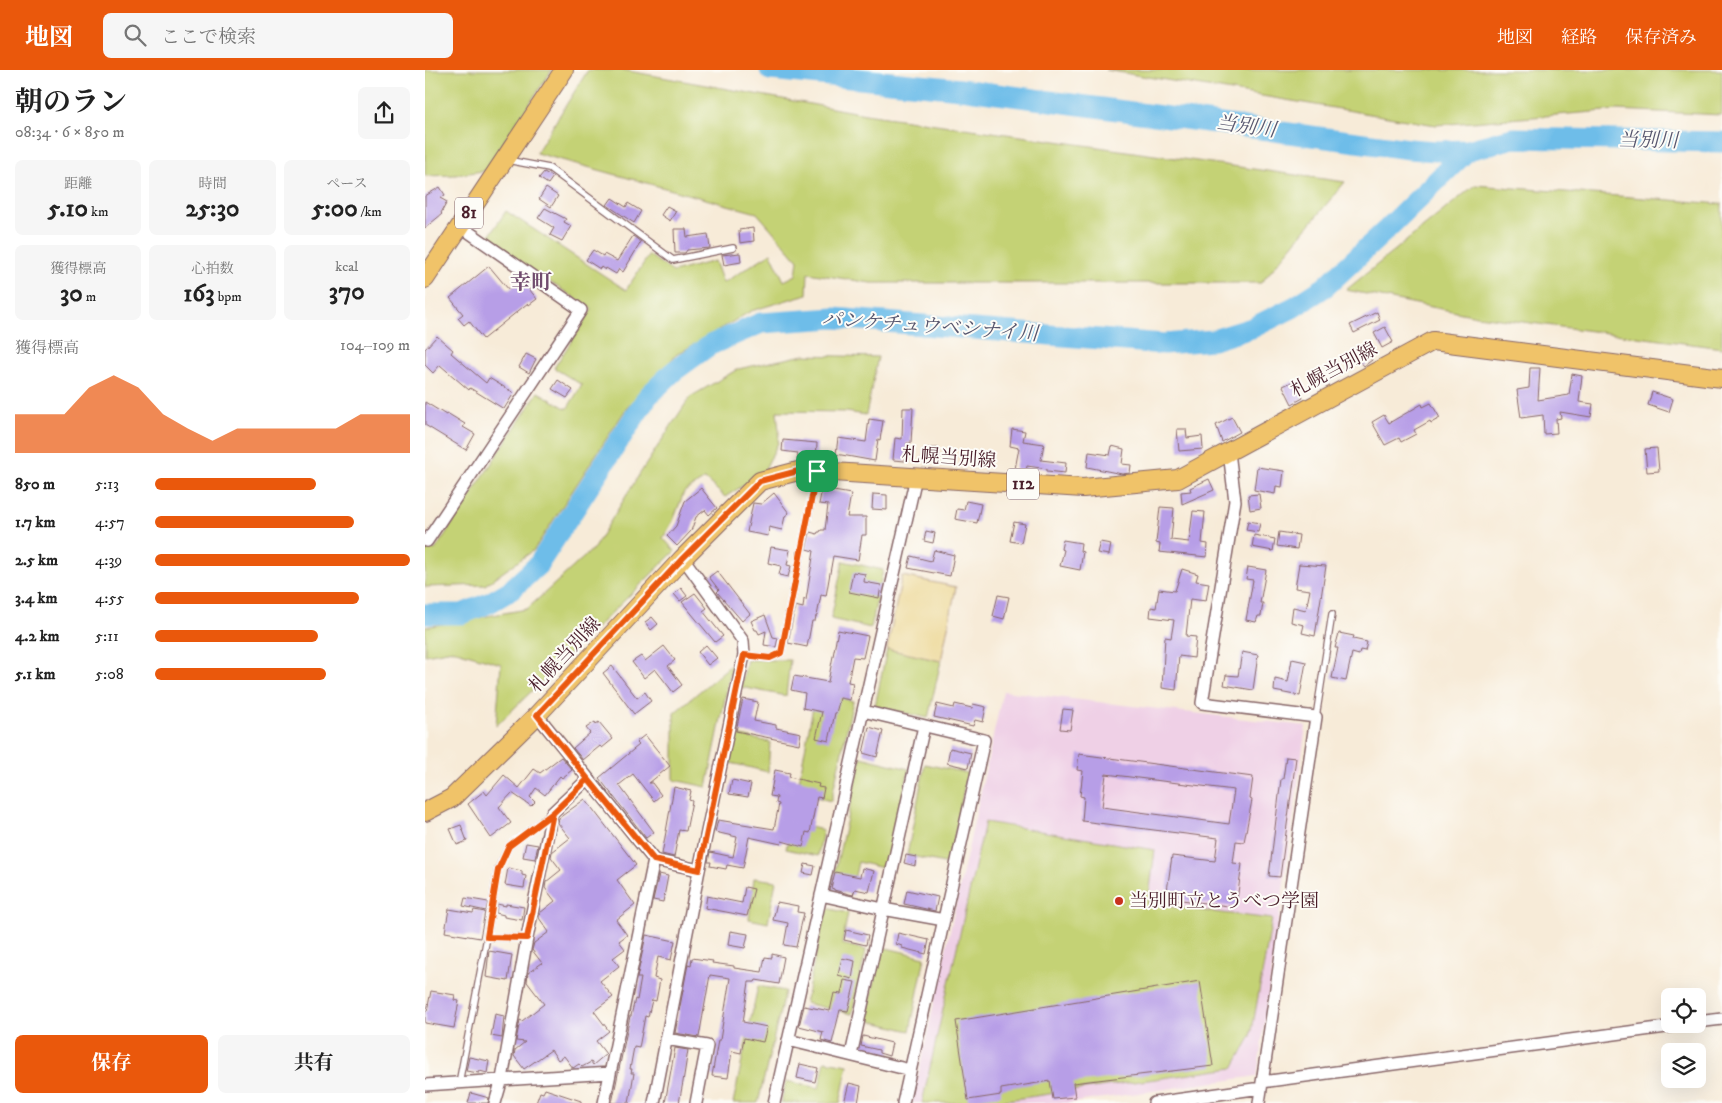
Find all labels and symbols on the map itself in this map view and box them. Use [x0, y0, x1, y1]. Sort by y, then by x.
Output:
water label: 当別川 [1215, 110, 1279, 144]
water label: 当別川 [1618, 128, 1680, 154]
road number: 81 [455, 198, 483, 228]
district label: 幸町 [510, 270, 552, 296]
water label: パンケチュウベシナイ川 [821, 307, 1041, 347]
street label: 札幌当別線 [1287, 338, 1381, 402]
street label: 札幌当別線 [901, 443, 997, 473]
pin [796, 450, 838, 492]
road number: 112 [1007, 468, 1039, 499]
street label: 札幌当別線 [524, 612, 606, 698]
place label: 当別町立とうべつ学園 [1129, 890, 1319, 913]
marker: 当別町立とうべつ学園 [1113, 895, 1125, 907]

